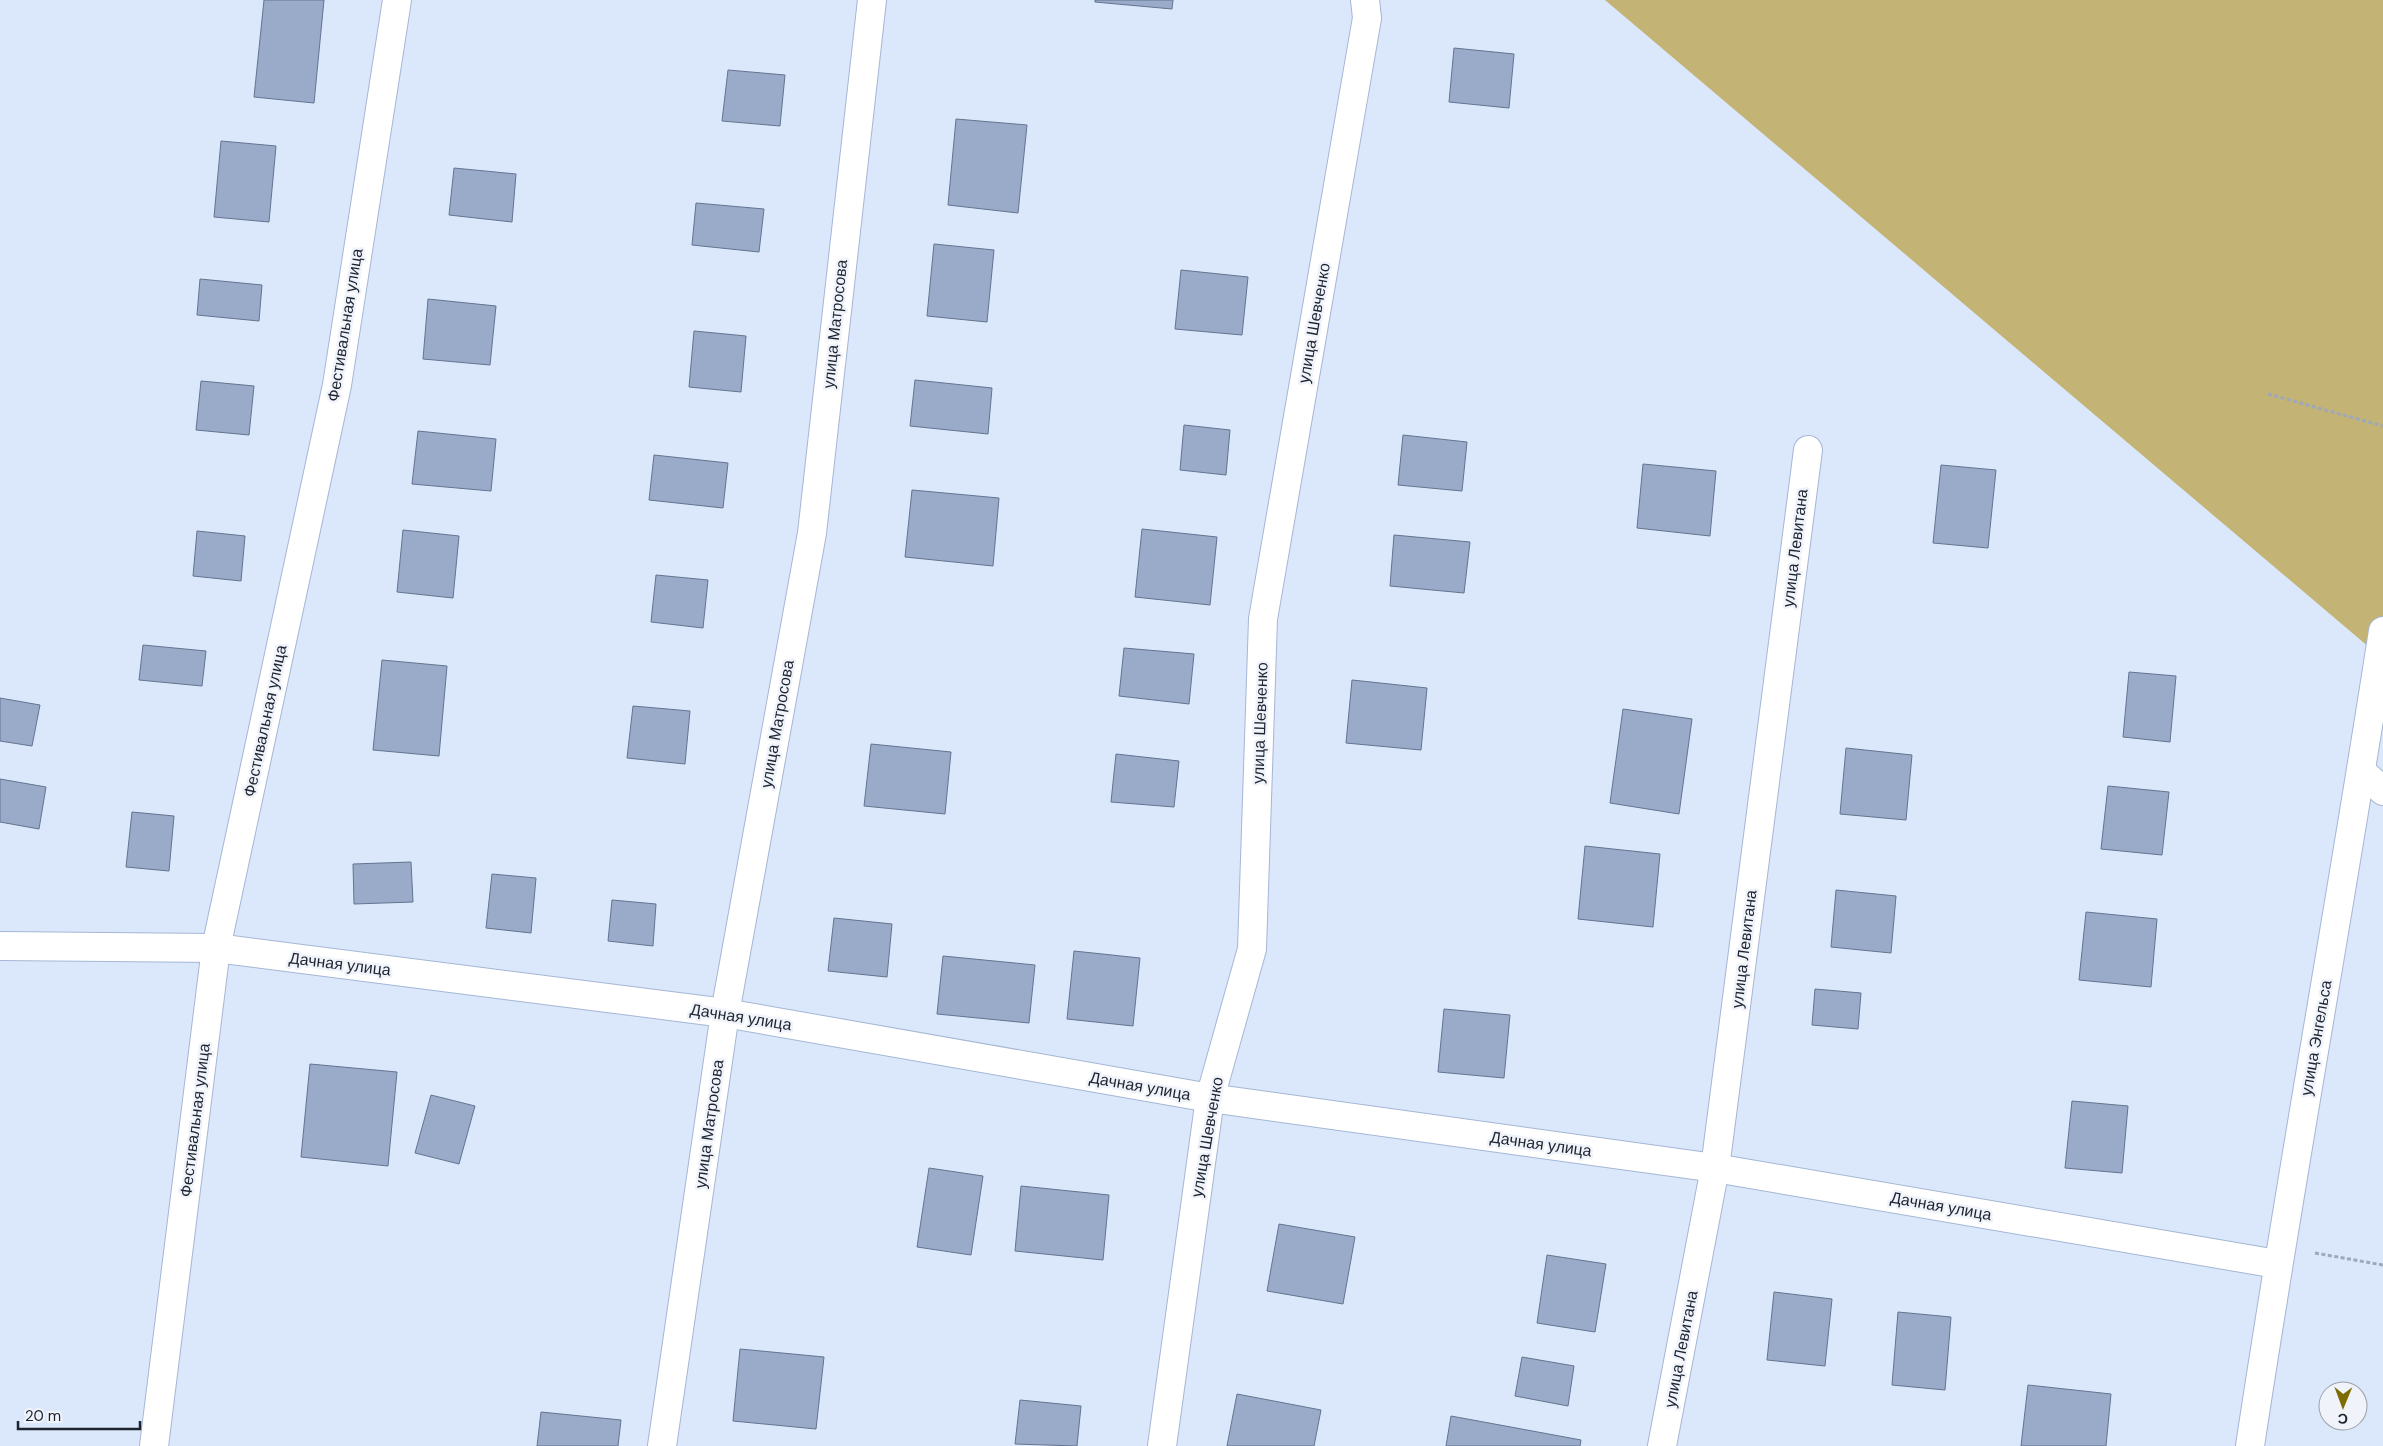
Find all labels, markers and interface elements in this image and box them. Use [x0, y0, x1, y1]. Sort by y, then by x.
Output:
street label: Фестивальная улица [323, 247, 367, 403]
street label: улица Матросова [818, 258, 852, 390]
street label: улица Шевченко [1293, 261, 1335, 385]
street label: улица Левитана [1777, 488, 1813, 608]
street label: Фестивальная улица [239, 643, 291, 799]
street label: улица Матросова [755, 658, 799, 790]
street label: улица Шевченко [1247, 662, 1273, 784]
street label: улица Левитана [1726, 889, 1762, 1009]
street label: Дачная улица [288, 947, 392, 981]
street label: улица Энгельса [2296, 978, 2337, 1097]
street label: Дачная улица [689, 999, 793, 1035]
street label: Фестивальная улица [175, 1042, 215, 1198]
street label: улица Матросова [690, 1058, 728, 1190]
street label: Дачная улица [1088, 1067, 1192, 1105]
street label: улица Шевченко [1186, 1075, 1228, 1199]
street label: Дачная улица [1489, 1126, 1593, 1162]
street label: Дачная улица [1889, 1187, 1993, 1225]
street label: улица Левитана [1659, 1289, 1703, 1409]
north arrow [2318, 1381, 2368, 1431]
scale bar [18, 1398, 140, 1430]
text: 20 m [25, 1406, 61, 1426]
text: С [2338, 1410, 2348, 1428]

